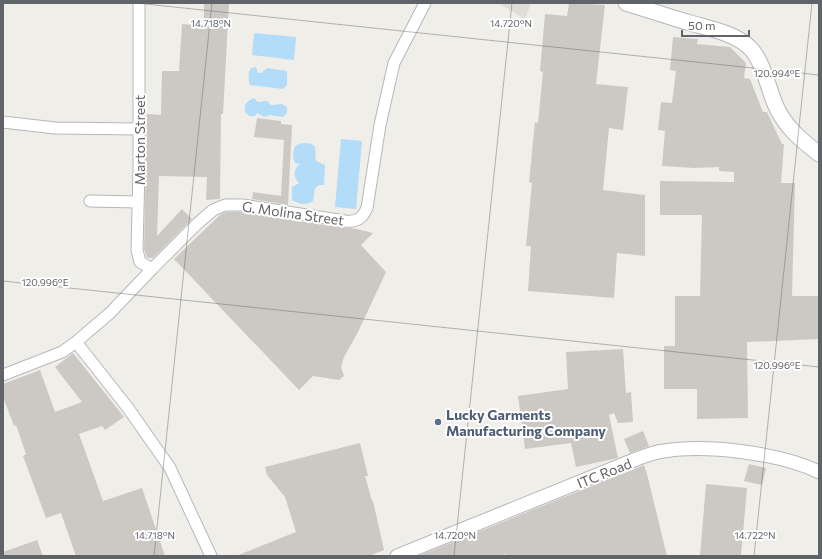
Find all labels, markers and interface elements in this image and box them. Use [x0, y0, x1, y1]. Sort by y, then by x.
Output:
scale bar [682, 12, 749, 38]
text: 14.718°N [191, 17, 231, 29]
text: 14.720°N [490, 17, 532, 29]
text: 50 m [688, 18, 716, 32]
text: 120.994°E [753, 67, 801, 79]
street label: Marton Street [131, 95, 148, 185]
street label: G. Molina Street [241, 197, 345, 229]
text: 120.996°E [21, 276, 69, 288]
text: 120.996°E [753, 359, 801, 371]
place label: Lucky Garments Manufacturing Company [446, 406, 606, 439]
marker: Lucky Garments Manufacturing Company [433, 417, 443, 427]
street label: ITC Road [574, 454, 634, 492]
text: 14.718°N [135, 529, 175, 541]
text: 14.720°N [434, 529, 476, 541]
text: 14.722°N [734, 529, 776, 541]

